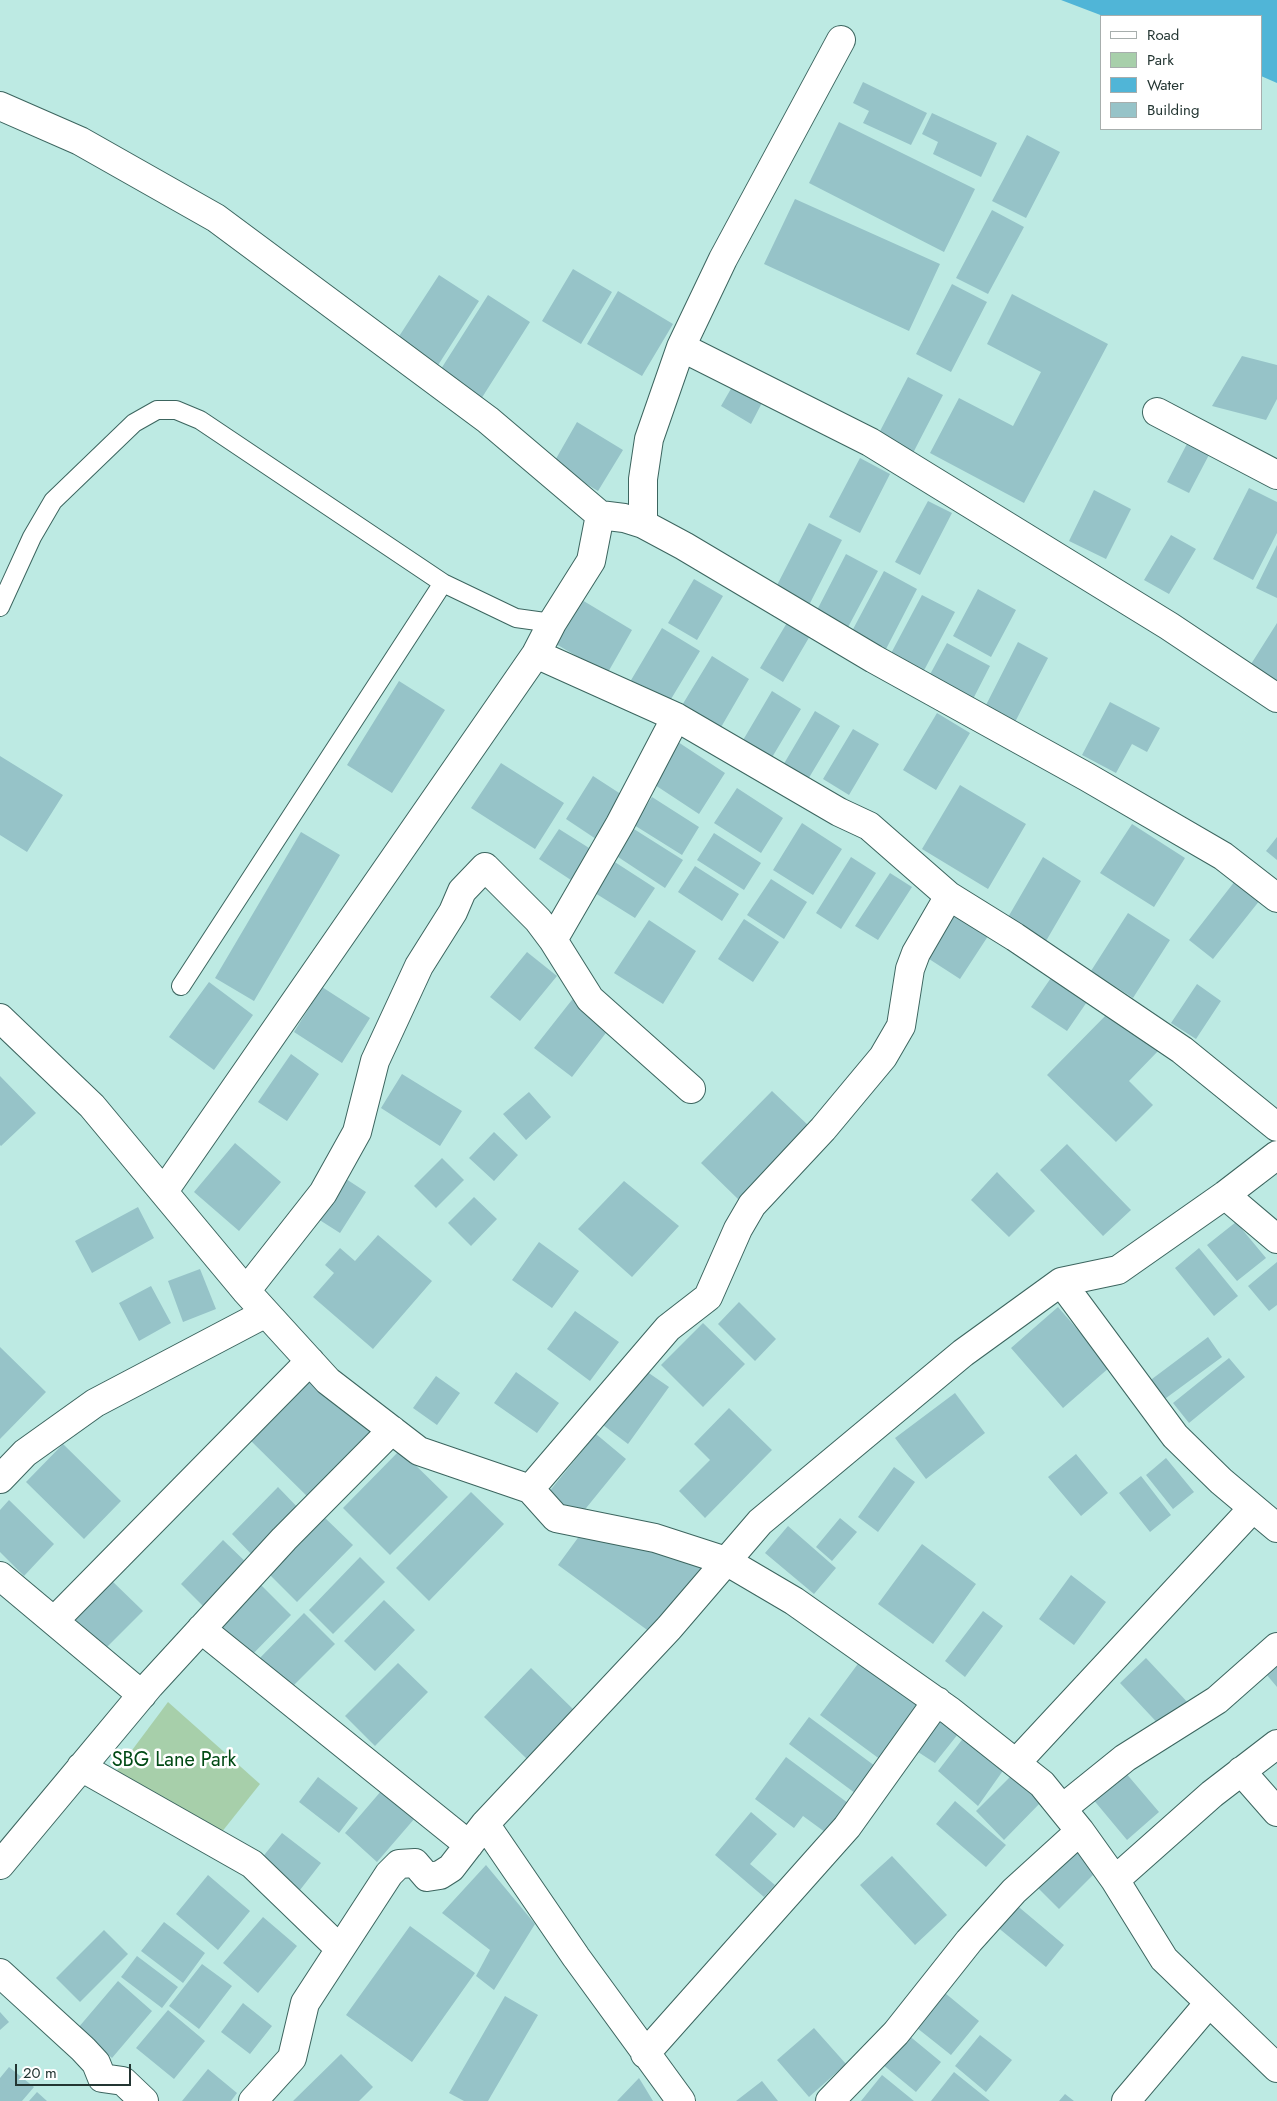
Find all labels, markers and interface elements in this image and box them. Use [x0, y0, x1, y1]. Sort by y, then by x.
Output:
legend [1100, 15, 1262, 130]
text: Road [1147, 24, 1179, 46]
text: Park [1147, 49, 1174, 71]
text: Water [1147, 74, 1184, 96]
text: Building [1147, 99, 1199, 121]
park label: SBG Lane Park [112, 1749, 236, 1773]
scale bar [18, 2054, 134, 2086]
text: 20 m [23, 2062, 57, 2084]

